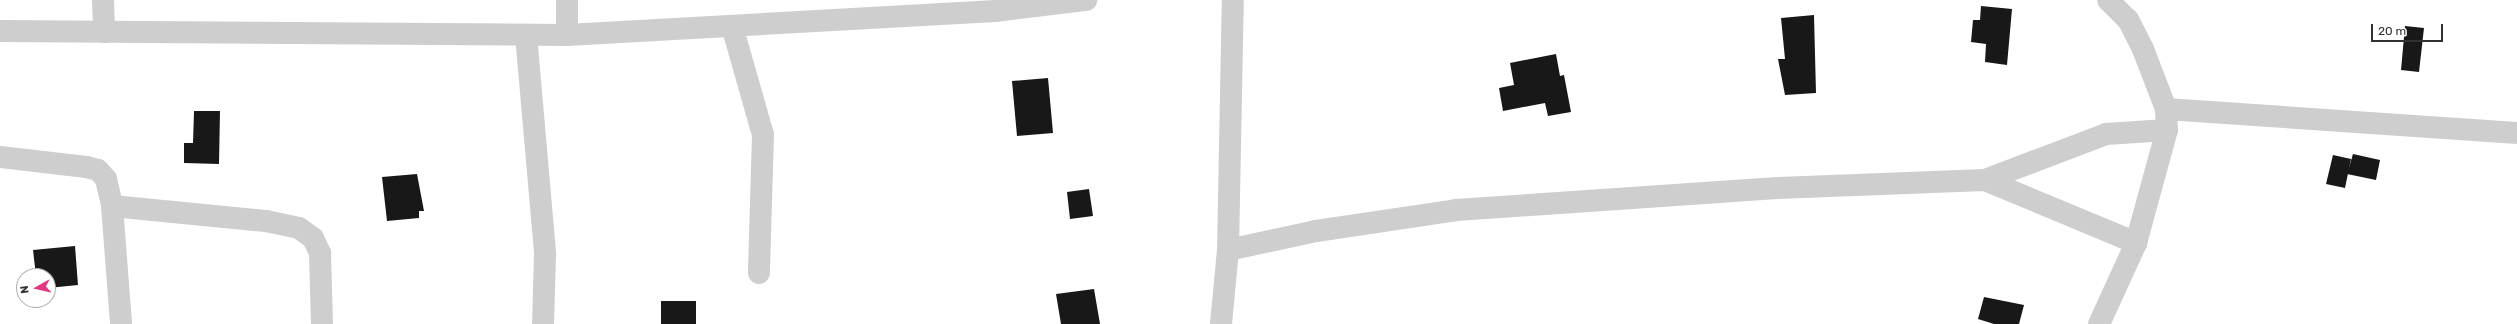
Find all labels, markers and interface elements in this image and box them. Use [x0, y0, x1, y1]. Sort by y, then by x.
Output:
scale bar [2373, 16, 2445, 42]
text: 20 m [2378, 24, 2406, 38]
north arrow [16, 268, 56, 308]
text: N [18, 285, 32, 294]

